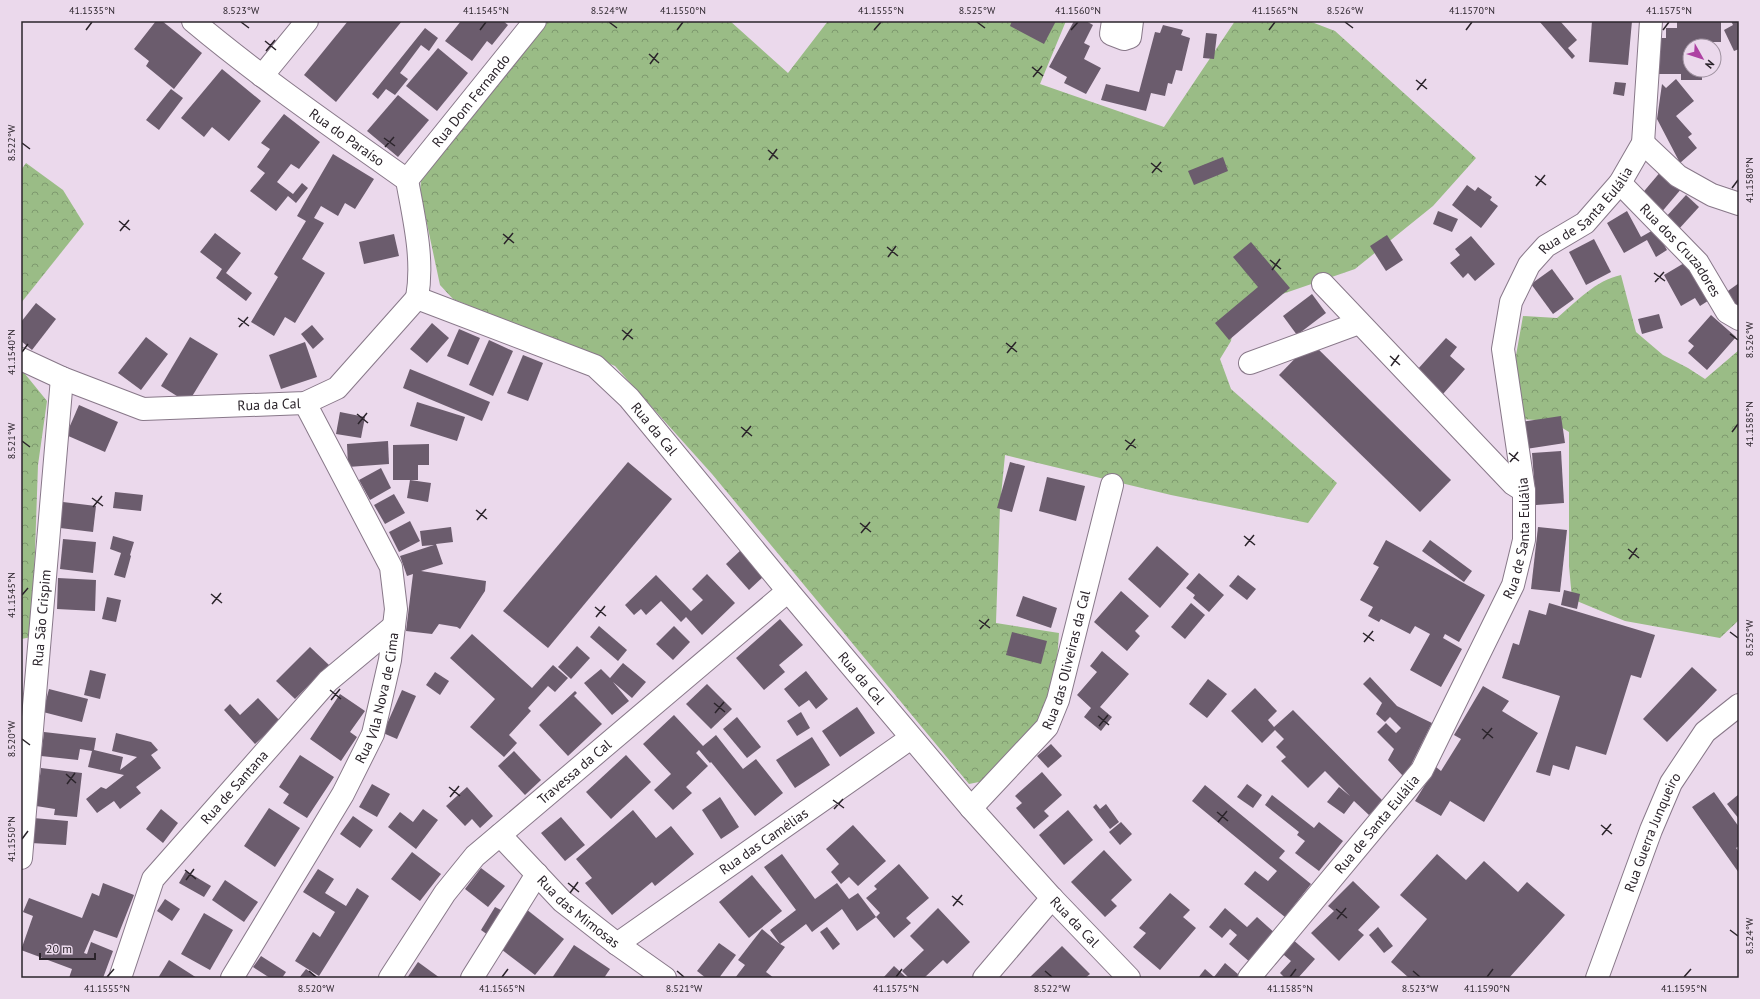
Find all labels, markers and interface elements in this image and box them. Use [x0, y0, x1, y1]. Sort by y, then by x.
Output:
text: 41.1535°N [69, 4, 115, 17]
text: 8.523°W [223, 4, 260, 17]
text: 41.1545°N [463, 4, 509, 17]
text: 8.524°W [591, 4, 628, 17]
text: 41.1550°N [660, 4, 706, 17]
text: 41.1555°N [858, 4, 904, 17]
text: 8.525°W [959, 4, 996, 17]
text: 41.1560°N [1055, 4, 1101, 17]
text: 41.1565°N [1252, 4, 1298, 17]
text: 8.526°W [1327, 4, 1364, 17]
text: 41.1570°N [1449, 4, 1495, 17]
text: 41.1575°N [1646, 4, 1692, 17]
north arrow [1682, 38, 1722, 78]
street label: Rua Dom Fernando [428, 50, 514, 151]
text: N [1702, 57, 1717, 72]
street label: Rua do Paraíso [306, 104, 388, 170]
text: 8.522°W [5, 124, 18, 161]
text: 41.1580°N [1743, 157, 1756, 203]
street label: Rua de Santa Eulália [1534, 163, 1636, 258]
street label: Rua dos Cruzadores [1636, 200, 1725, 300]
text: 8.526°W [1743, 321, 1756, 358]
text: 41.1540°N [5, 329, 18, 375]
street label: Rua da Cal [237, 394, 301, 415]
street label: Rua da Cal [627, 399, 682, 459]
text: 41.1585°N [1743, 401, 1756, 447]
text: 8.521°W [5, 422, 18, 459]
street label: Rua de Santa Eulália [1499, 476, 1533, 602]
street label: Rua São Crispim [28, 569, 55, 667]
text: 41.1545°N [5, 572, 18, 618]
street label: Rua das Oliveiras da Cal [1038, 588, 1094, 732]
text: 8.525°W [1743, 619, 1756, 656]
street label: Rua Vila Nova de Cima [351, 631, 402, 766]
street label: Rua da Cal [834, 648, 889, 708]
text: 8.520°W [5, 720, 18, 757]
street label: Travessa da Cal [534, 736, 615, 808]
street label: Rua de Santana [197, 746, 272, 828]
street label: Rua Guerra Junqueiro [1620, 769, 1685, 894]
street label: Rua de Santa Eulália [1331, 771, 1423, 877]
street label: Rua das Camélias [716, 804, 812, 879]
text: 41.1550°N [5, 816, 18, 862]
street label: Rua das Mimosas [533, 871, 624, 952]
street label: Rua da Cal [1046, 893, 1103, 951]
text: 8.524°W [1743, 917, 1756, 954]
scale bar [40, 935, 95, 961]
text: 20 m [46, 941, 72, 956]
text: 41.1555°N [84, 982, 130, 995]
text: 8.520°W [298, 982, 335, 995]
text: 41.1565°N [479, 982, 525, 995]
text: 8.521°W [666, 982, 703, 995]
text: 41.1575°N [873, 982, 919, 995]
text: 8.522°W [1034, 982, 1071, 995]
text: 41.1585°N [1267, 982, 1313, 995]
text: 8.523°W [1402, 982, 1439, 995]
text: 41.1590°N [1464, 982, 1510, 995]
text: 41.1595°N [1661, 982, 1707, 995]

